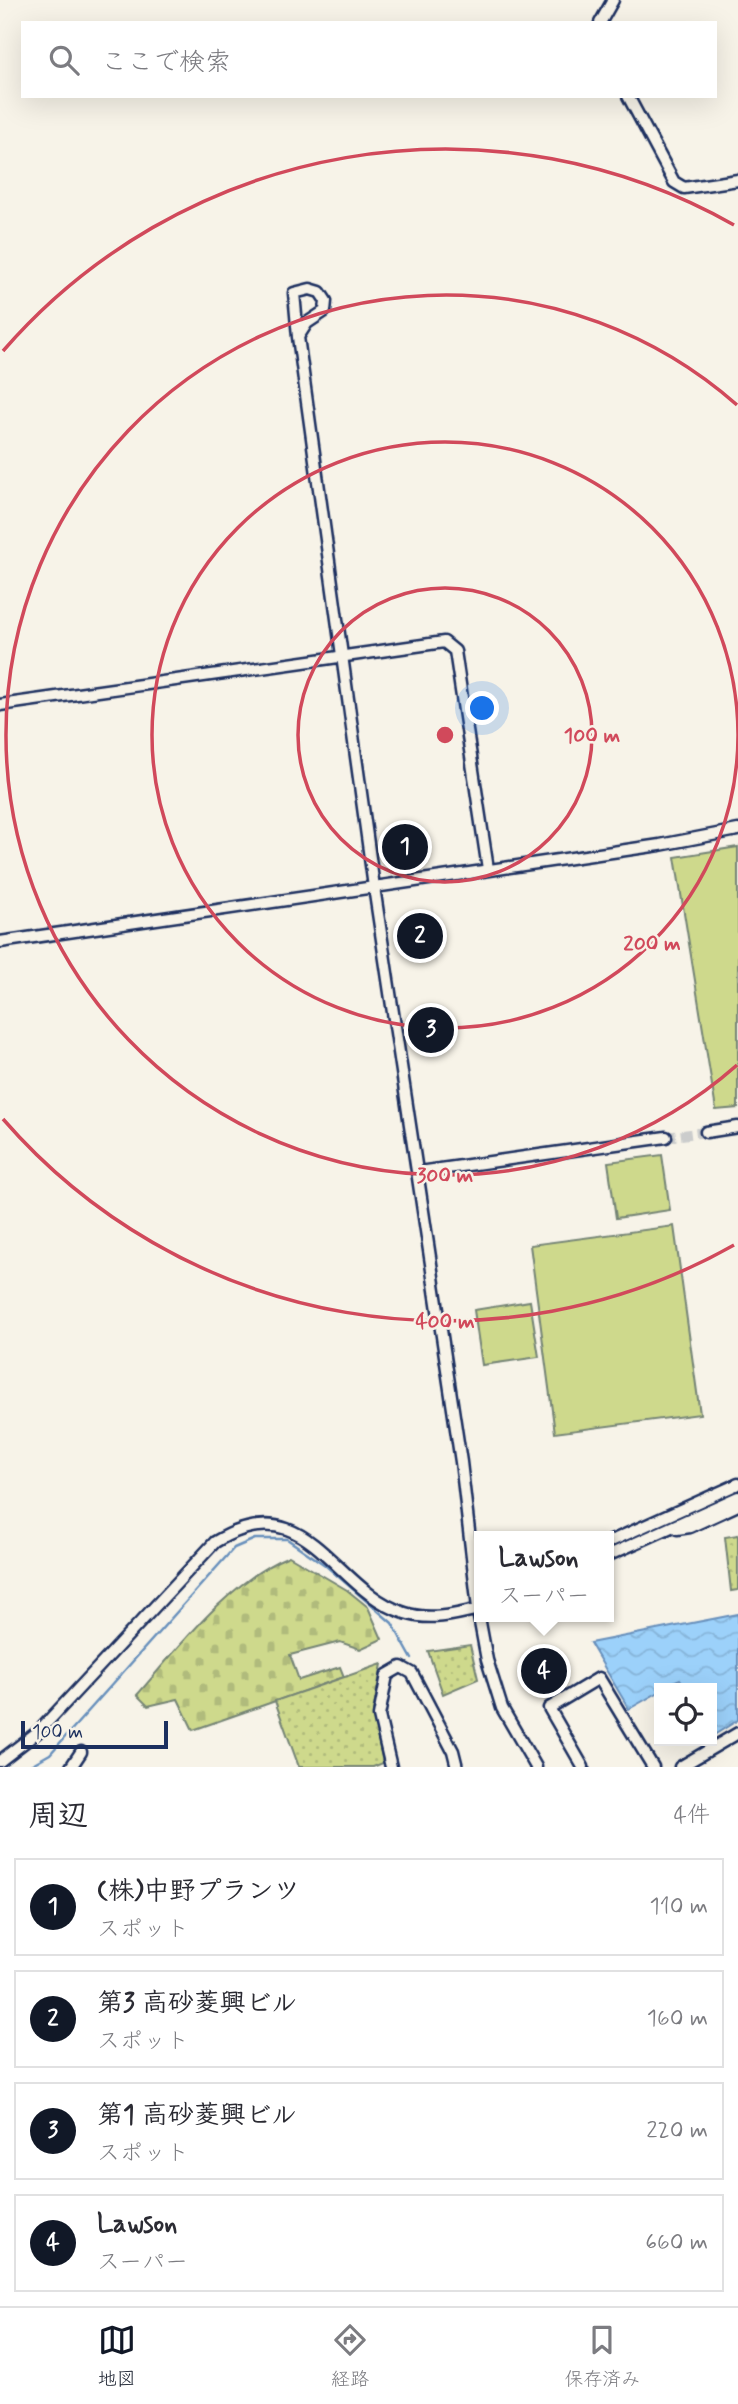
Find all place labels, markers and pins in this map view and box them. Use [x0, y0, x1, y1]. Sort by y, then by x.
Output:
centre of rings [433, 723, 457, 747]
pin: 1 [382, 821, 428, 873]
pin: 2 [397, 910, 443, 962]
pin: 3 [408, 1004, 454, 1056]
pin: 4 [521, 1645, 567, 1697]

